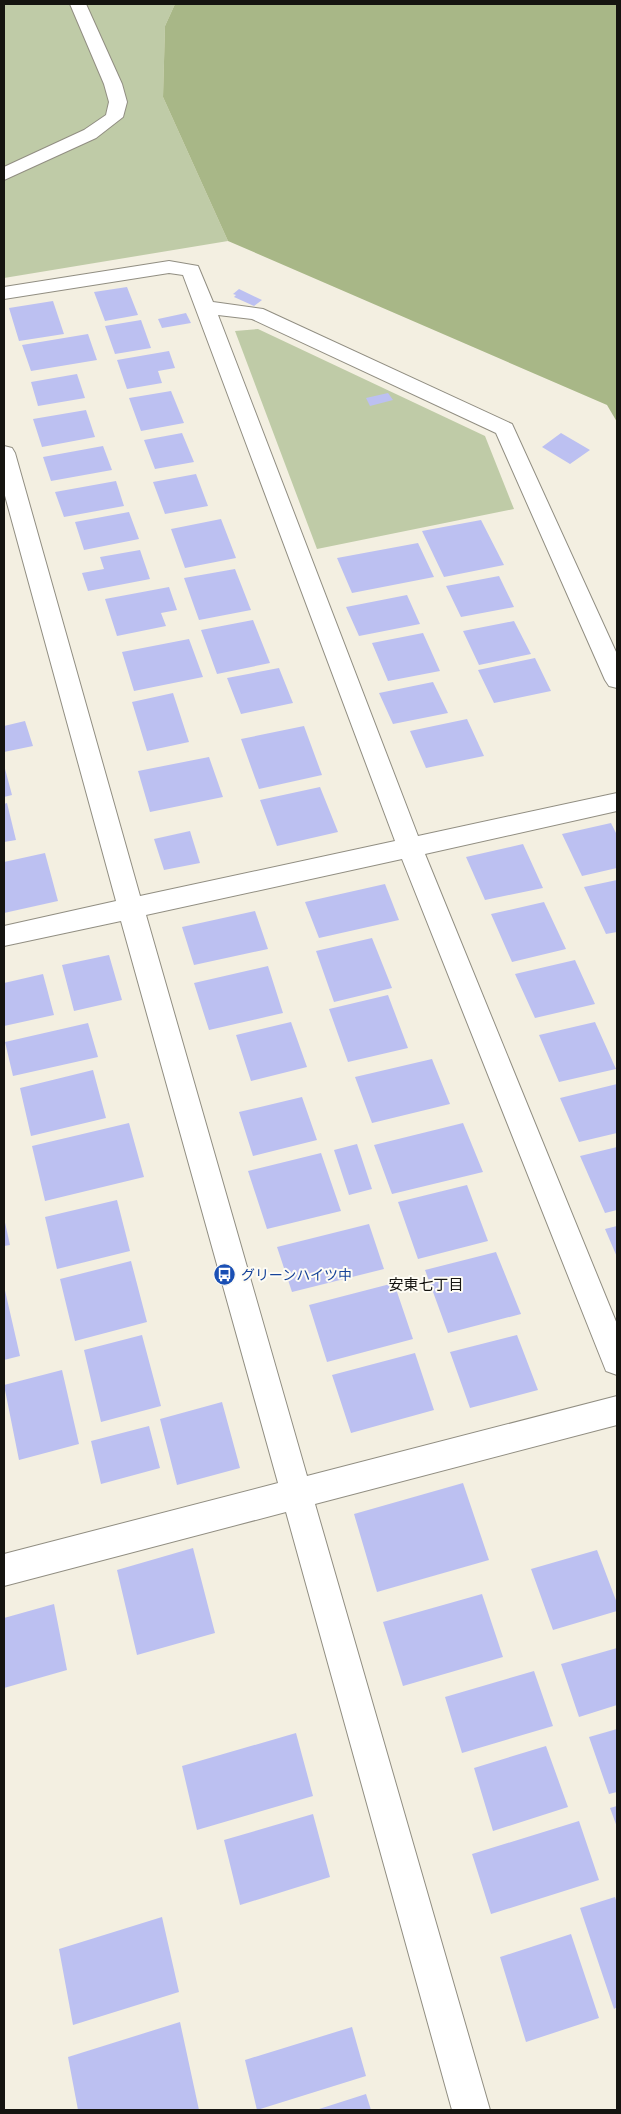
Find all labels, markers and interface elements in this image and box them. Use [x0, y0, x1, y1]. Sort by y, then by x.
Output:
bus stop icon: グリーンハイツ中 [213, 1263, 237, 1287]
place label: グリーンハイツ中 [241, 1266, 352, 1284]
district label: 安東七丁目 [388, 1275, 464, 1294]

